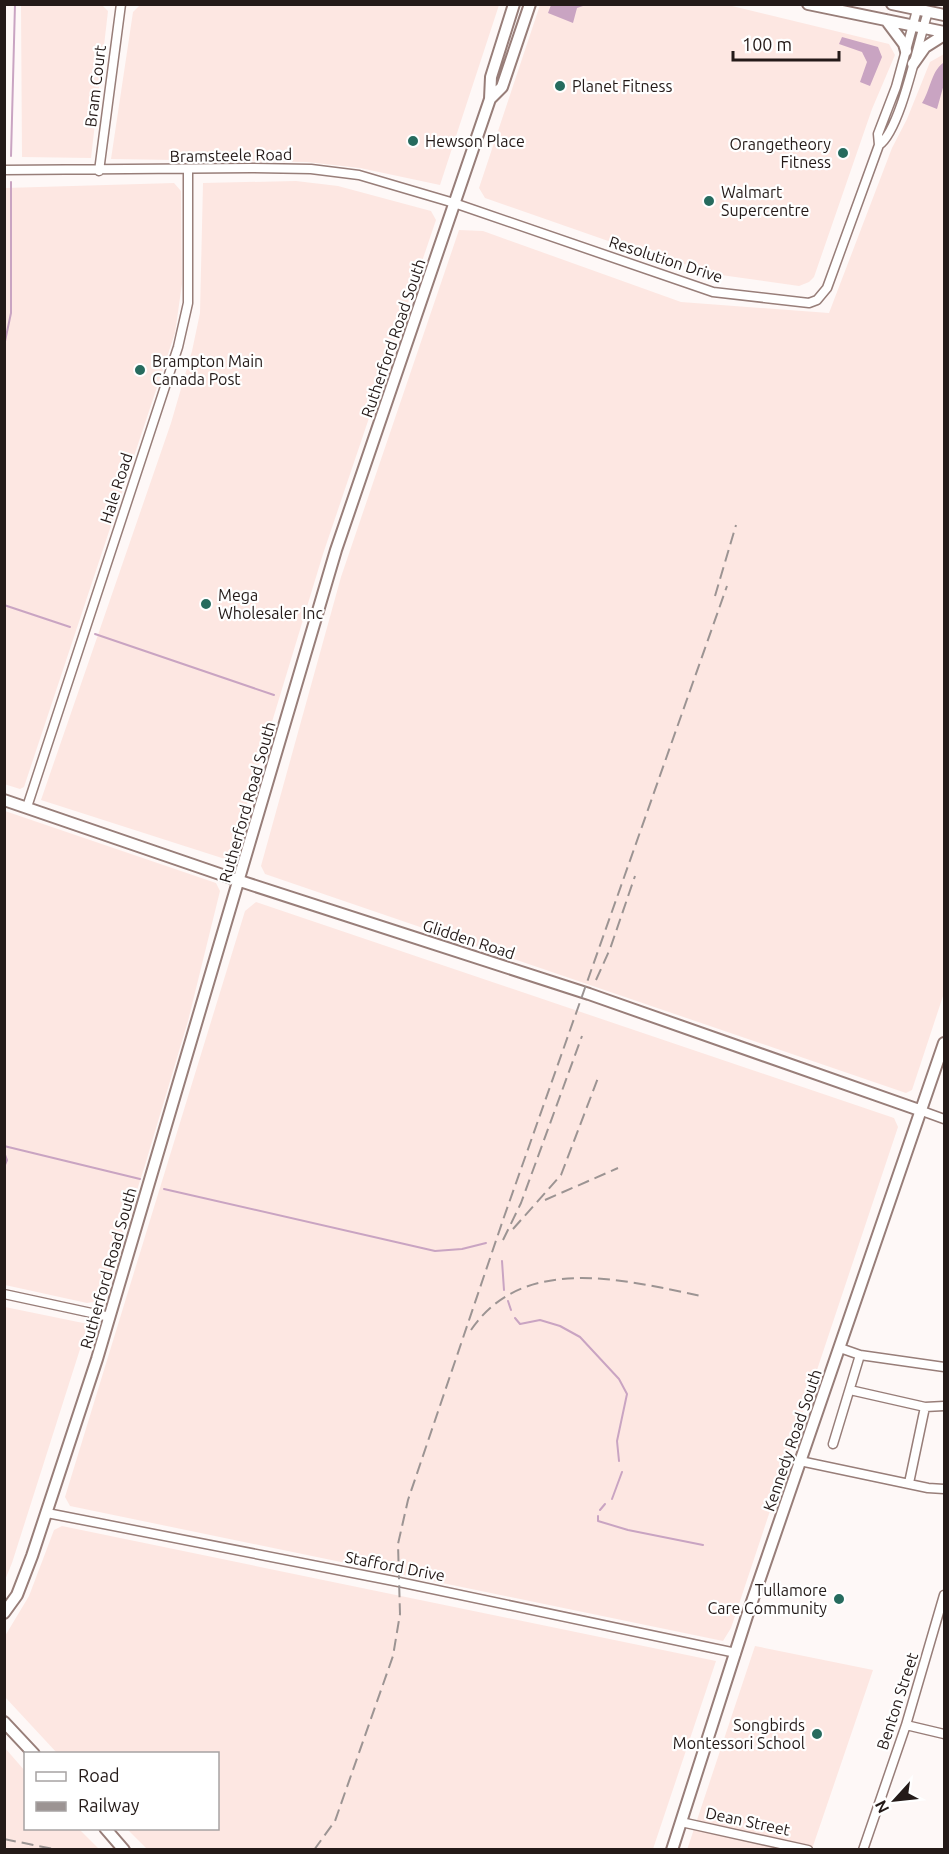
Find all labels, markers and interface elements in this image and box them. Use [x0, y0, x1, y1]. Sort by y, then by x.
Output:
scale bar [733, 24, 840, 62]
text: 100 m [742, 34, 792, 54]
street label: Bram Court [81, 43, 109, 128]
place label: Planet Fitness [572, 77, 672, 95]
marker: Planet Fitness [553, 79, 567, 93]
place label: Hewson Place [425, 132, 525, 150]
marker: Hewson Place [406, 134, 420, 148]
place label: Orangetheory Fitness [729, 135, 831, 171]
street label: Bramsteele Road [170, 145, 292, 165]
marker: Orangetheory Fitness [836, 146, 850, 160]
place label: Walmart Supercentre [721, 183, 809, 219]
marker: Walmart Supercentre [702, 194, 716, 208]
street label: Resolution Drive [607, 232, 725, 286]
street label: Rutherford Road South [357, 256, 429, 420]
place label: Brampton Main Canada Post [152, 352, 263, 388]
marker: Brampton Main Canada Post [133, 363, 147, 377]
street label: Hale Road [96, 451, 136, 525]
place label: Mega Wholesaler Inc [218, 586, 323, 622]
marker: Mega Wholesaler Inc [199, 597, 213, 611]
street label: Rutherford Road South [215, 719, 279, 885]
street label: Glidden Road [421, 916, 517, 962]
street label: Rutherford Road South [76, 1185, 140, 1351]
street label: Kennedy Road South [759, 1367, 825, 1513]
street label: Stafford Drive [344, 1548, 446, 1584]
place label: Tullamore Care Community [707, 1581, 827, 1617]
marker: Tullamore Care Community [832, 1592, 846, 1606]
street label: Benton Street [873, 1649, 921, 1752]
place label: Songbirds Montessori School [673, 1716, 805, 1752]
marker: Songbirds Montessori School [810, 1727, 824, 1741]
legend [24, 1752, 219, 1830]
text: Road [78, 1765, 120, 1785]
north arrow [865, 1770, 925, 1830]
text: Railway [78, 1795, 140, 1815]
text: N [871, 1797, 892, 1816]
street label: Dean Street [704, 1803, 793, 1839]

